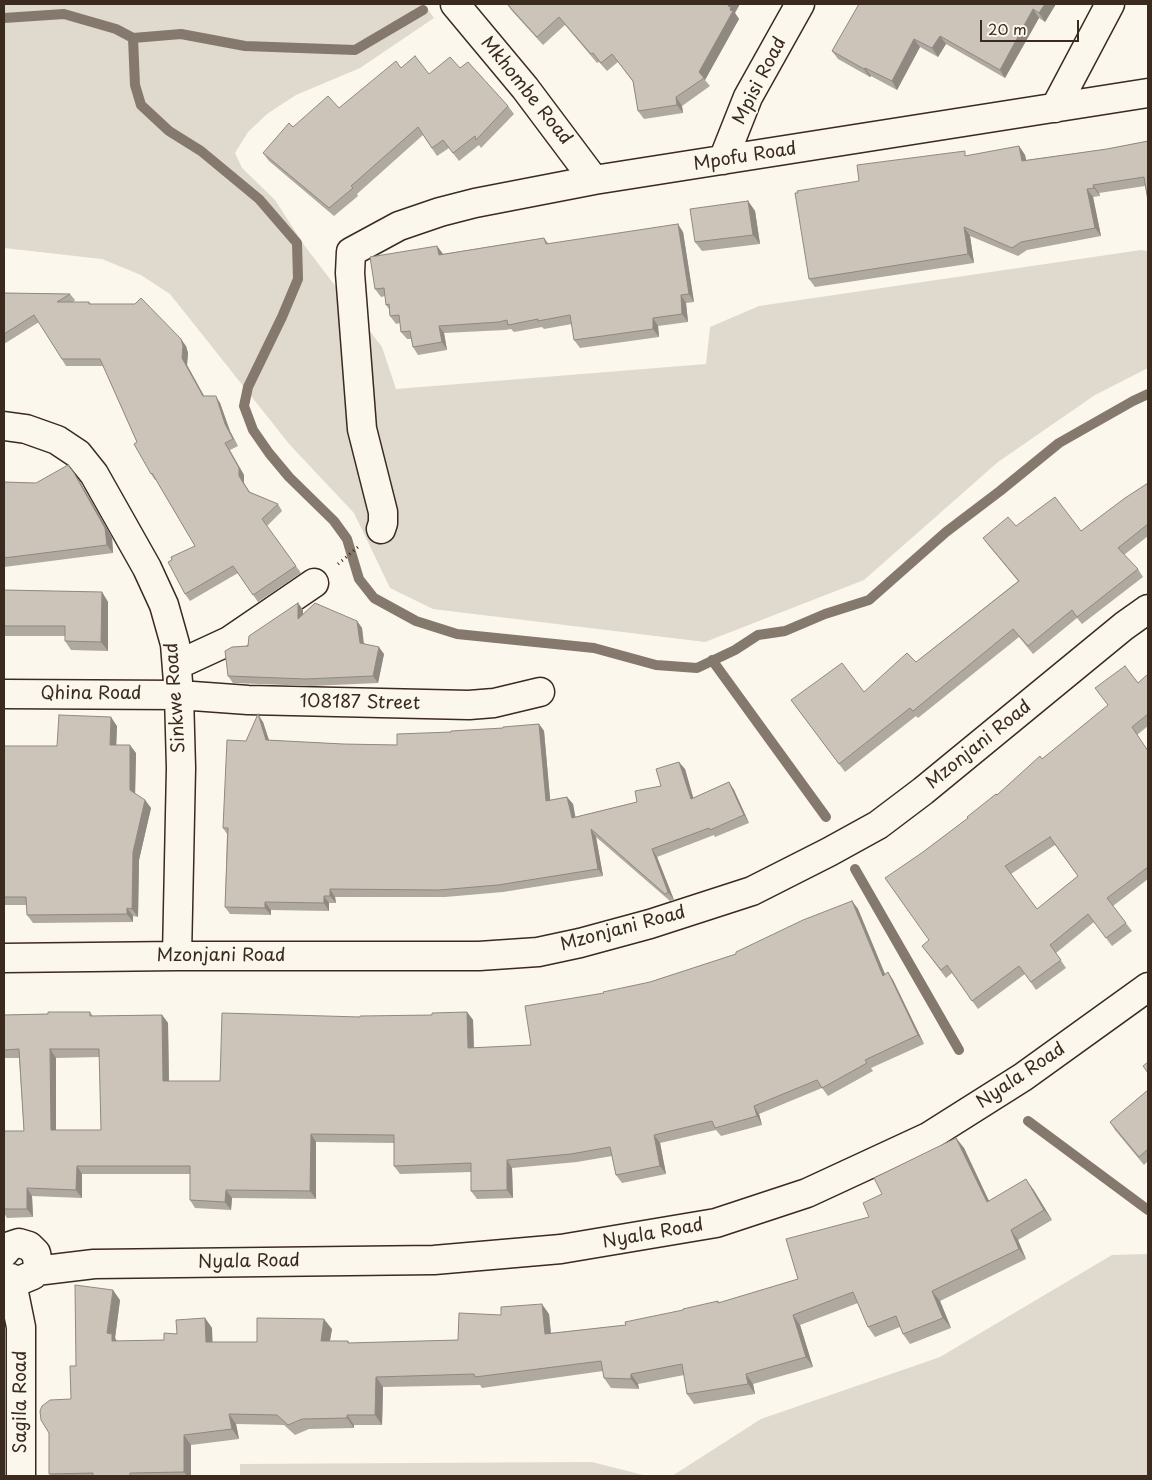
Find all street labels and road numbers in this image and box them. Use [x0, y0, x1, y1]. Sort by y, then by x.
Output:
street label: Mkhombe Road [476, 33, 576, 149]
street label: Mpisi Road [729, 34, 791, 128]
street label: Mpofu Road [692, 138, 798, 176]
street label: Sinkwe Road [161, 642, 191, 754]
street label: Qhina Road [40, 683, 142, 705]
street label: 108187 Street [300, 691, 420, 715]
street label: Mzonjani Road [922, 696, 1036, 794]
street label: Mzonjani Road [558, 902, 688, 956]
street label: Mzonjani Road [157, 945, 285, 967]
street label: Nyala Road [973, 1039, 1069, 1113]
street label: Nyala Road [601, 1214, 705, 1254]
street label: Nyala Road [198, 1250, 300, 1274]
street label: Sagila Road [10, 1351, 32, 1453]

